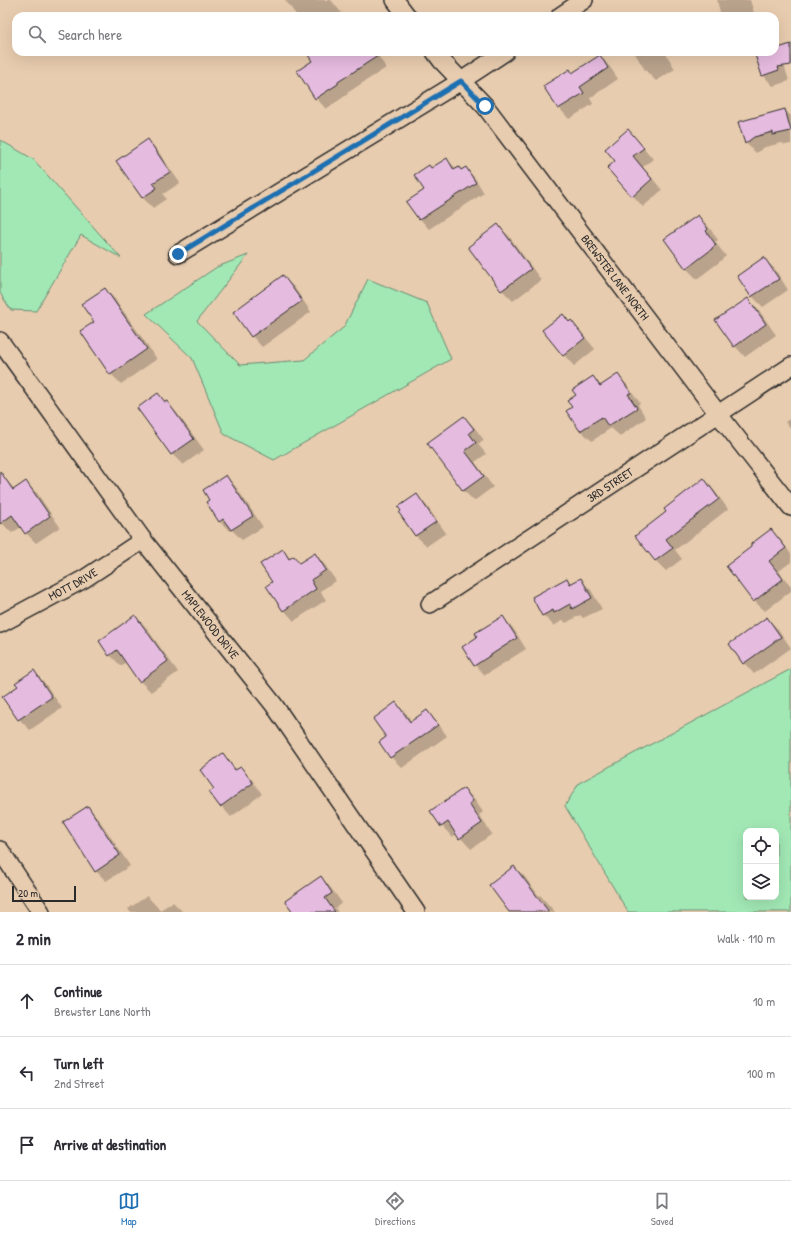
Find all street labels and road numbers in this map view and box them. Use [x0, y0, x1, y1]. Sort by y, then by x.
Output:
street label: BREWSTER LANE NORTH [577, 231, 654, 324]
street label: 3RD STREET [584, 463, 637, 506]
street label: MOTT DRIVE [45, 563, 101, 605]
street label: MAPLEWOOD DRIVE [178, 586, 244, 663]

